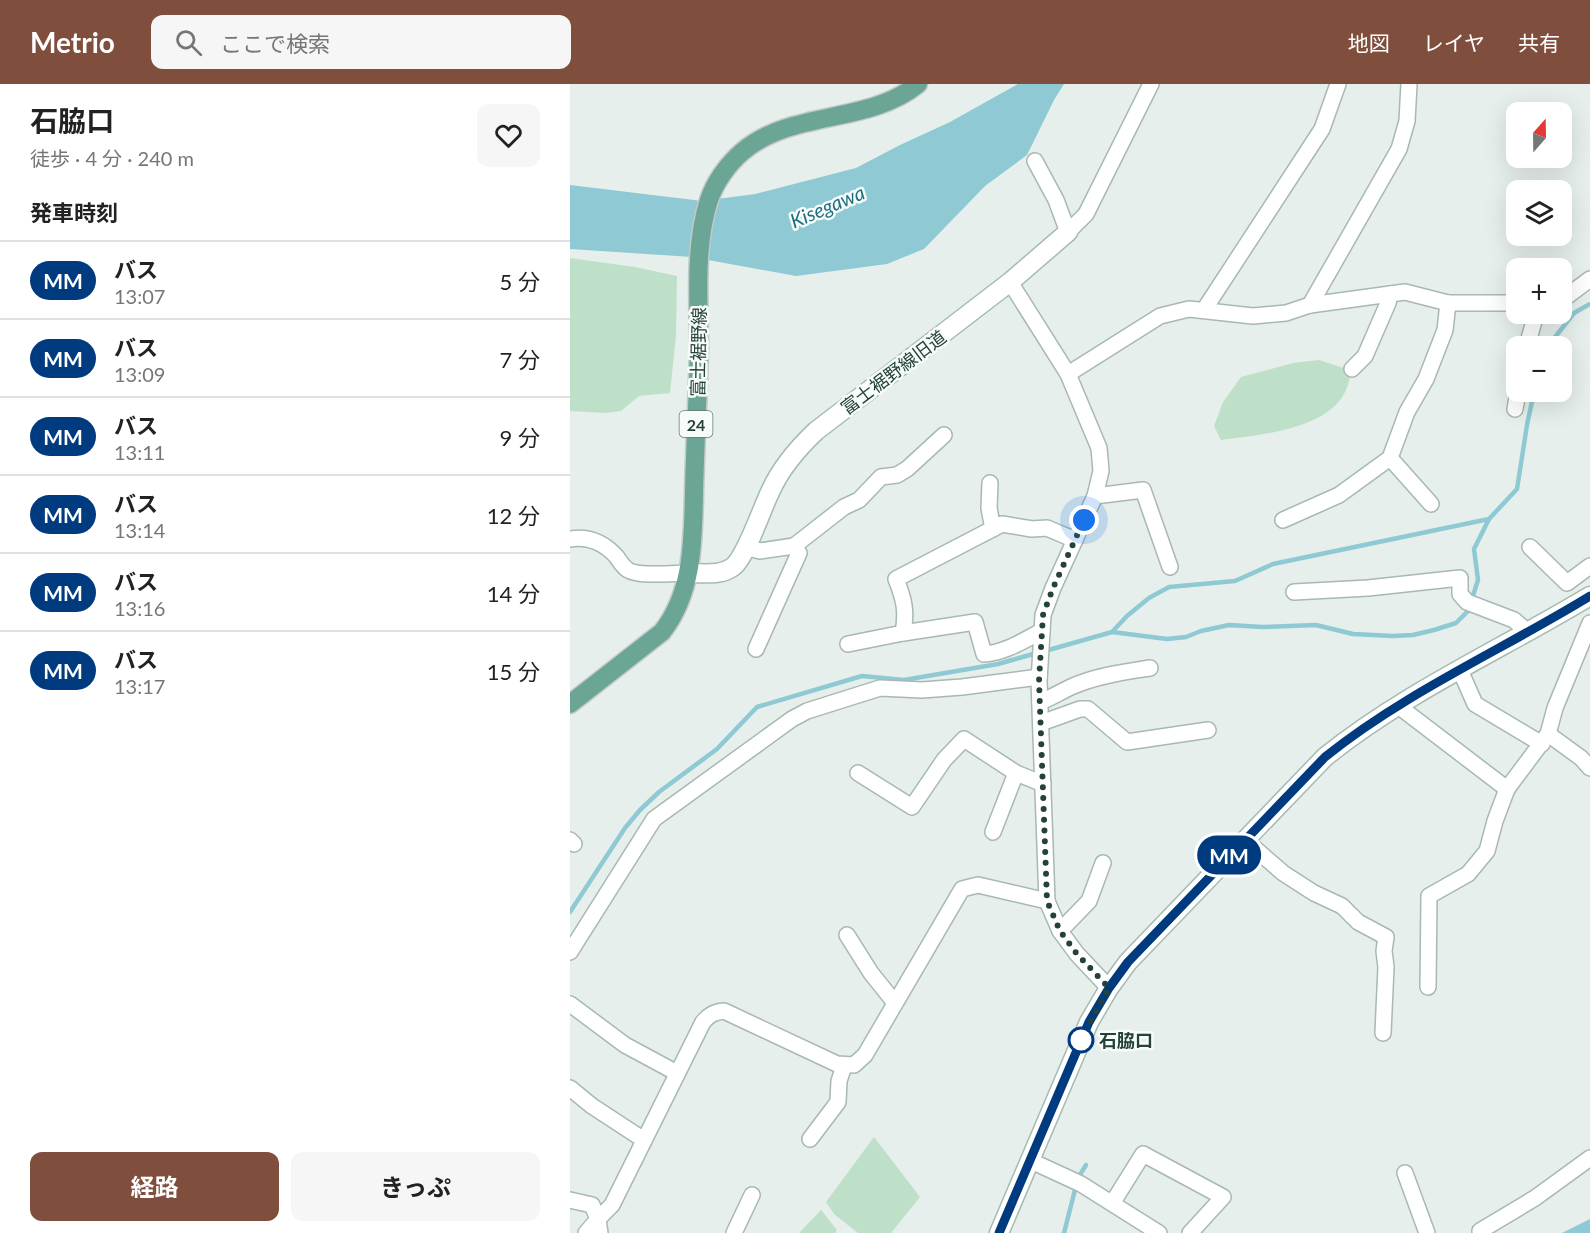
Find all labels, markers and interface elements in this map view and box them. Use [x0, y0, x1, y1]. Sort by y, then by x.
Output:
search box [151, 15, 571, 69]
text: Metrio [30, 25, 115, 59]
icon: search [172, 26, 205, 59]
text: ここで検索 [220, 30, 330, 57]
text: 地図 [1348, 30, 1390, 55]
text: レイヤ [1423, 30, 1485, 55]
text: 共有 [1518, 30, 1560, 55]
north arrow [1506, 102, 1572, 168]
map controls [1506, 102, 1572, 402]
text: 石脇口 [30, 103, 114, 137]
button: heart [477, 104, 540, 167]
text: 徒歩 · 4 分 · 240 m [30, 146, 194, 170]
water label: Kisegawa [786, 180, 868, 232]
button: layers [1506, 180, 1572, 246]
text: 発車時刻 [30, 199, 118, 226]
text: バス [114, 256, 158, 283]
button: + [1506, 258, 1572, 324]
text: MM [43, 268, 83, 293]
text: 5 分 [500, 268, 540, 295]
text: 13:07 [114, 284, 165, 308]
street label: 富士裾野線 [686, 307, 710, 397]
street label: 富士裾野線旧道 [836, 325, 950, 419]
text: バス [114, 334, 158, 361]
button: − [1506, 336, 1572, 402]
text: MM [43, 346, 83, 371]
text: 7 分 [500, 346, 540, 373]
text: 13:09 [114, 362, 165, 386]
road number: 24 [680, 411, 712, 437]
text: バス [114, 412, 158, 439]
text: MM [43, 424, 83, 449]
text: 9 分 [500, 424, 540, 451]
text: 13:11 [114, 440, 165, 464]
text: バス [114, 490, 158, 517]
text: MM [43, 502, 83, 527]
text: 12 分 [487, 502, 540, 529]
your location [1069, 505, 1099, 535]
text: 13:14 [114, 518, 165, 542]
text: バス [114, 568, 158, 595]
text: MM [43, 580, 83, 605]
text: 14 分 [487, 580, 540, 607]
text: 13:16 [114, 596, 165, 620]
text: バス [114, 646, 158, 673]
text: MM [43, 658, 83, 683]
text: 15 分 [487, 658, 540, 685]
text: 13:17 [114, 674, 165, 698]
line badge: MM [1202, 836, 1256, 874]
text: MM [1209, 843, 1249, 868]
marker: 石脇口 [1068, 1027, 1094, 1053]
place label: 石脇口 [1099, 1029, 1153, 1051]
button: 経路 [30, 1152, 279, 1221]
button: きっぷ [291, 1152, 540, 1221]

